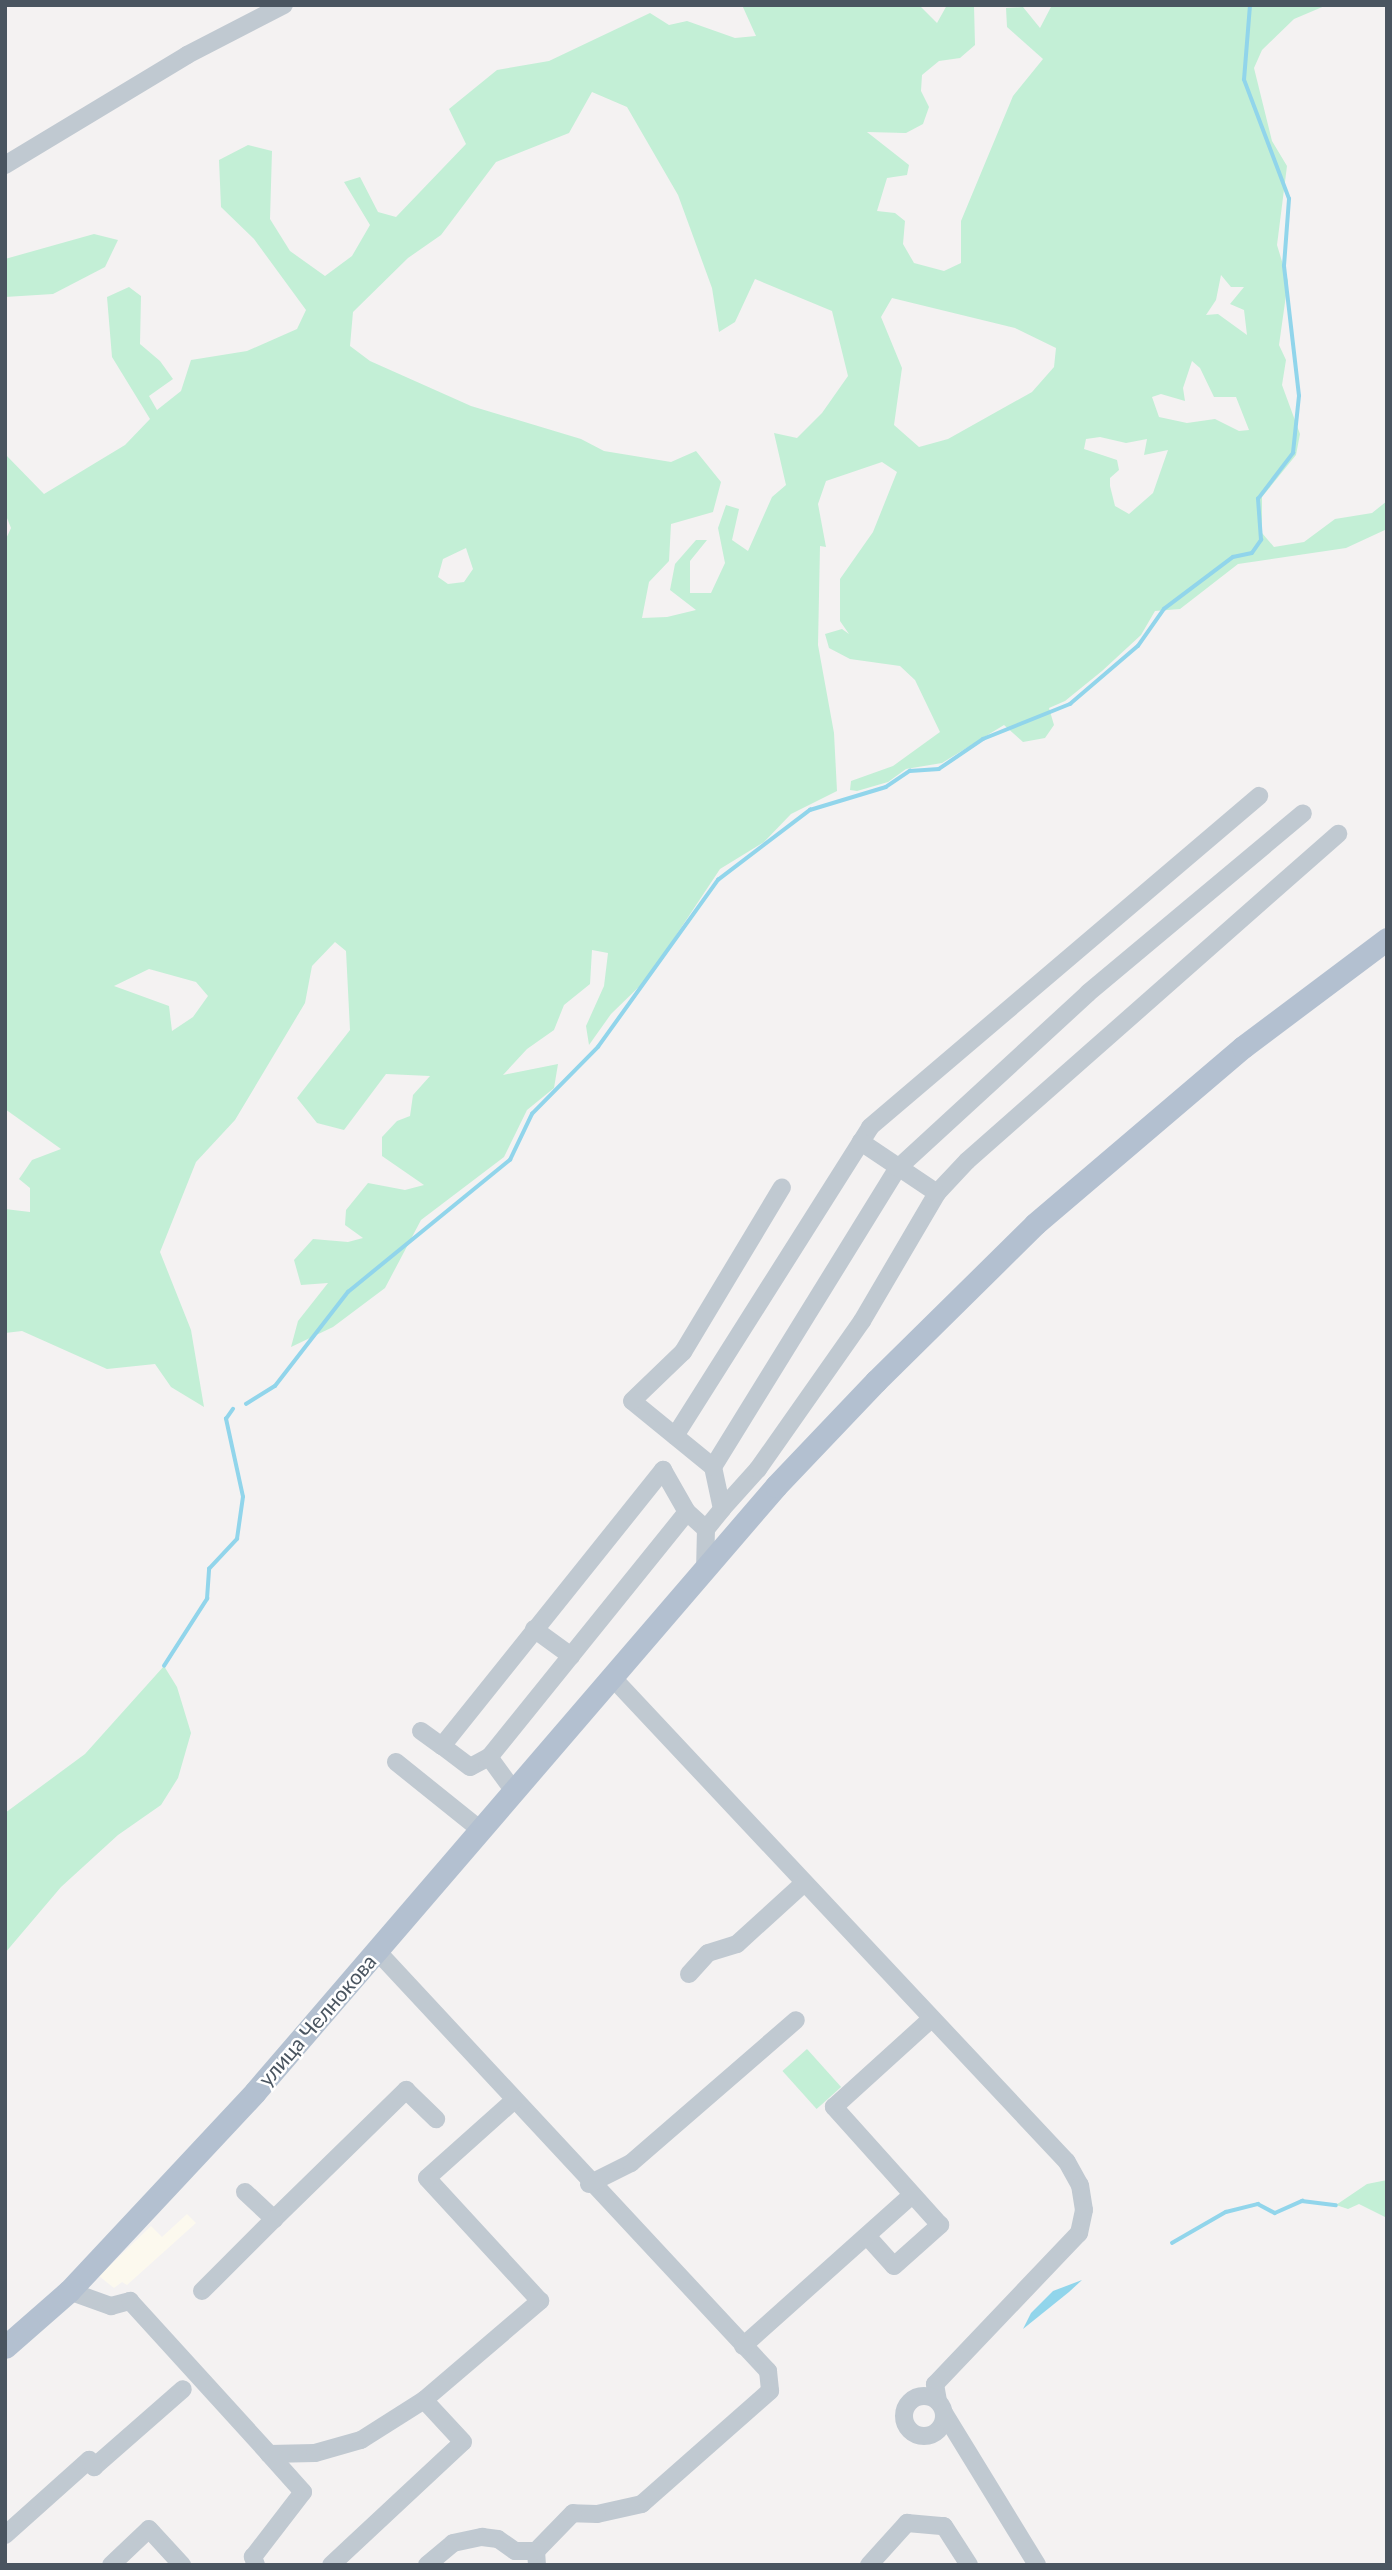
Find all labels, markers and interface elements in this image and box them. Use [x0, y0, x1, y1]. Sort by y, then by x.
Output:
street label: улица Челнокова [253, 1949, 381, 2091]

